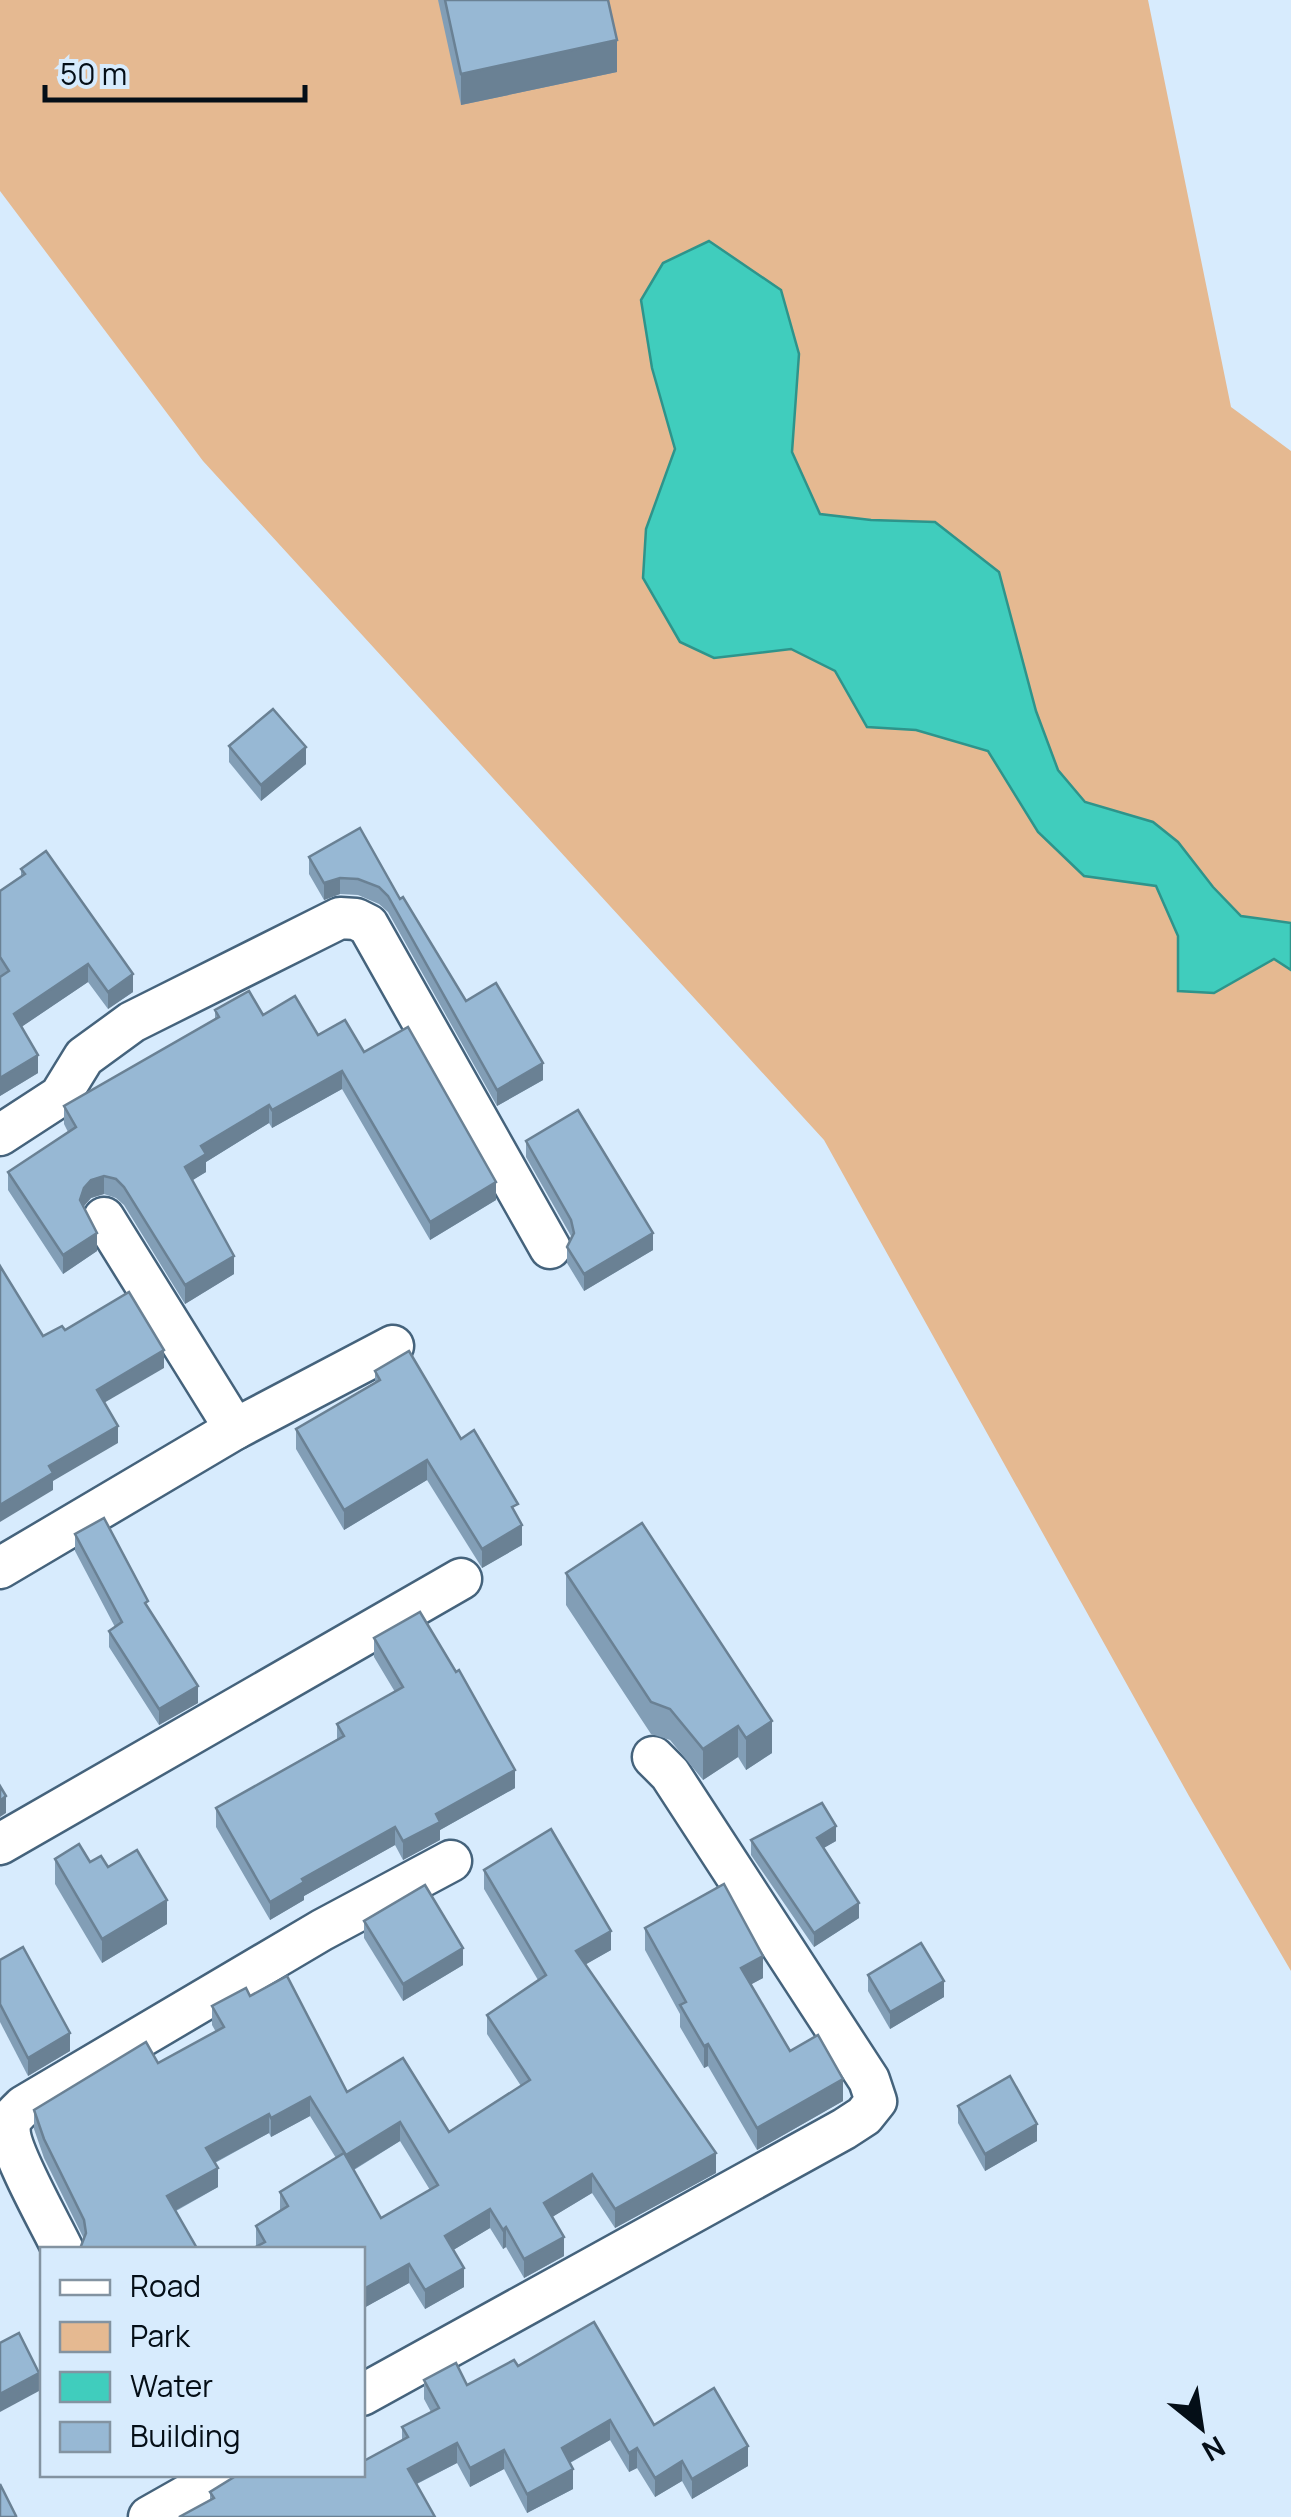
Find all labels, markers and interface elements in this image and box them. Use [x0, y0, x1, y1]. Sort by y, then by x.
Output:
scale bar [45, 40, 305, 102]
text: 50 m [60, 53, 127, 94]
legend [40, 2247, 365, 2477]
text: Road [130, 2265, 201, 2306]
text: Park [130, 2315, 191, 2356]
text: Water [130, 2365, 213, 2406]
north arrow [1151, 2377, 1251, 2477]
text: Building [130, 2415, 241, 2456]
text: N [1196, 2428, 1232, 2471]

